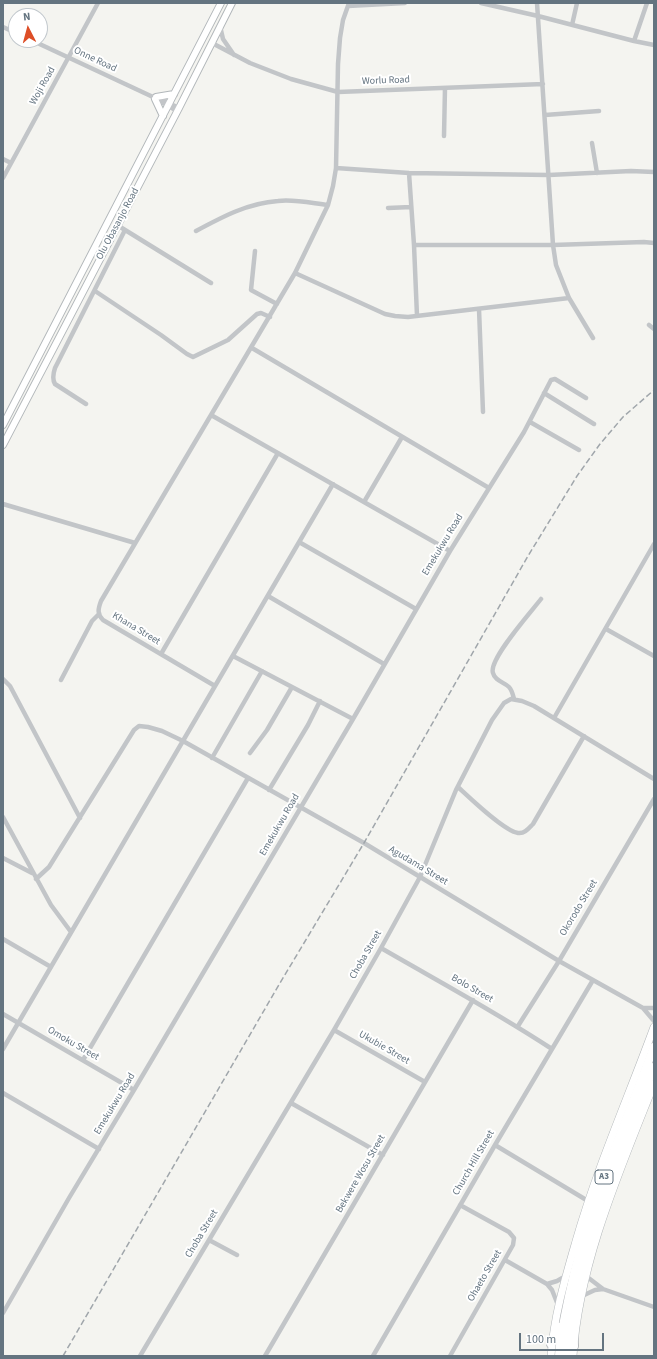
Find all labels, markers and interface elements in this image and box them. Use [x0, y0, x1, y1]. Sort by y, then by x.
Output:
north arrow [8, 8, 48, 48]
text: N [22, 9, 31, 24]
street label: Onne Road [72, 45, 118, 75]
street label: Woji Road [28, 65, 58, 107]
street label: Worlu Road [362, 74, 410, 88]
street label: Olu Obasanjo Road [94, 186, 142, 262]
street label: Emekukwu Road [420, 512, 466, 578]
street label: Khana Street [110, 610, 162, 648]
street label: Emekukwu Road [257, 792, 303, 858]
street label: Agudama Street [386, 844, 450, 888]
street label: Okorodo Street [557, 878, 601, 938]
street label: Choba Street [347, 929, 385, 981]
street label: Bolo Street [449, 972, 495, 1006]
street label: Omoku Street [45, 1024, 101, 1064]
street label: Ukubie Street [356, 1029, 412, 1067]
street label: Emekukwu Road [92, 1071, 138, 1137]
street label: Church Hill Street [451, 1128, 497, 1198]
street label: Bekwere Wosu Street [334, 1133, 388, 1215]
road number: A3 [595, 1170, 613, 1184]
street label: Choba Street [183, 1208, 221, 1260]
street label: Ohaeto Street [465, 1248, 505, 1304]
scale bar [521, 1325, 606, 1351]
text: 100 m [526, 1331, 556, 1348]

